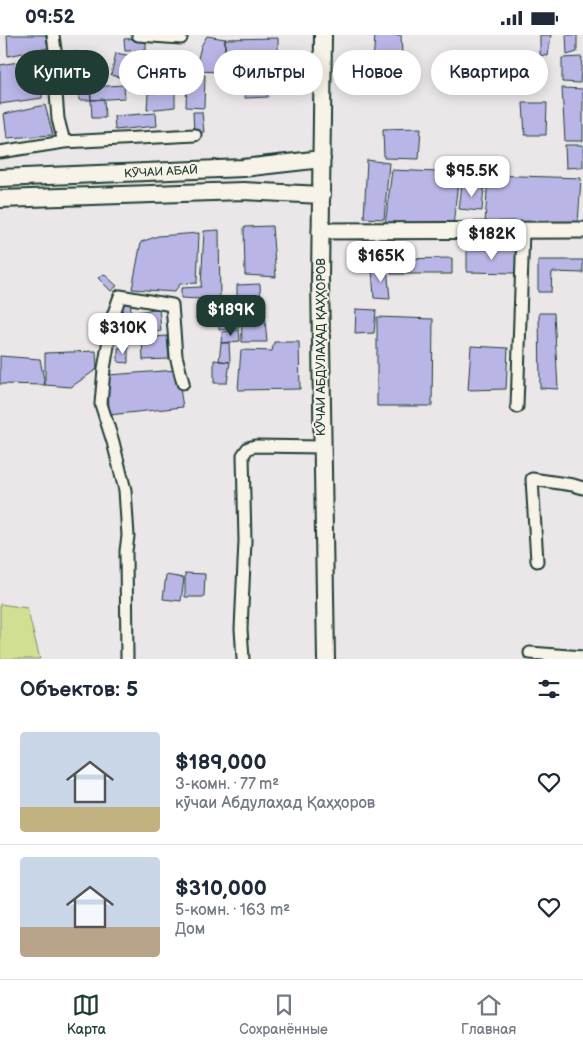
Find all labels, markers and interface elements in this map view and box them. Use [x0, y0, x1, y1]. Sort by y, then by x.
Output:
text: 09:52 [25, 6, 75, 29]
chip: Купить [15, 50, 109, 95]
chip: Снять [119, 50, 204, 95]
chip: Фильтры [214, 50, 323, 95]
chip: Новое [333, 50, 421, 95]
chip: Квартира [431, 50, 548, 95]
pin: $95.5K [431, 155, 513, 198]
street label: КӮЧАИ АБАӢ [124, 162, 198, 181]
text: $95.5K [446, 162, 498, 181]
pin: $182K [457, 219, 527, 261]
text: $182K [468, 225, 516, 244]
pin: $165K [346, 241, 416, 283]
text: $165K [357, 247, 405, 266]
street label: КӮЧАИ АБДУЛАҲАД ҚАҲҲОРОВ [313, 258, 329, 436]
pin: $189K [196, 295, 266, 337]
text: $189K [207, 301, 255, 320]
pin: $310K [88, 313, 158, 355]
text: $310K [99, 319, 147, 338]
icon: filters [535, 675, 563, 703]
text: Объектов: 5 [20, 677, 138, 702]
text: $189,000 [175, 750, 267, 775]
icon: home [60, 752, 120, 812]
icon: heart [535, 768, 563, 796]
text: 3-комн. · 77 m² [175, 775, 279, 794]
text: кӯчаи Абдулаҳад Қаҳҳоров [175, 794, 375, 813]
text: $310,000 [175, 876, 267, 901]
icon: home [60, 877, 120, 937]
icon: heart [535, 893, 563, 921]
text: 5-комн. · 163 m² [175, 901, 290, 920]
text: Дом [175, 920, 205, 939]
tab: Карта [67, 991, 106, 1038]
tab: Сохранённые [239, 991, 328, 1038]
tab: Главная [461, 991, 516, 1038]

